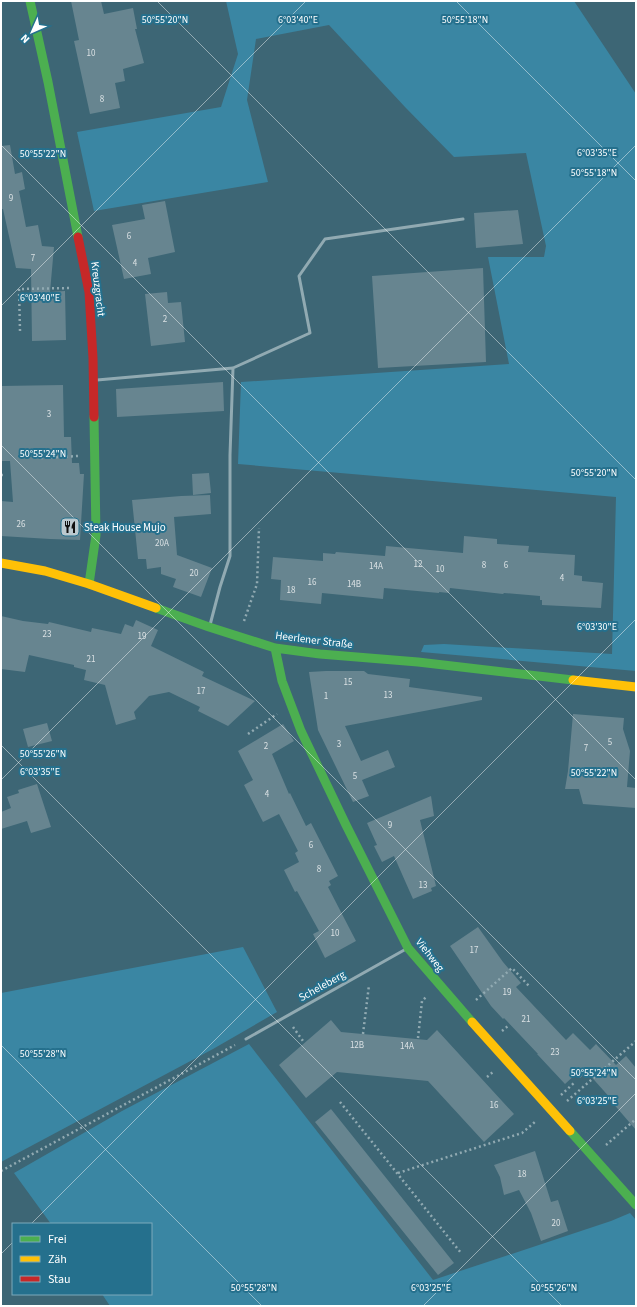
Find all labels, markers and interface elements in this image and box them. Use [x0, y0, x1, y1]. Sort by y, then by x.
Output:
north arrow [12, 12, 52, 52]
text: 50°55'20"N [142, 13, 188, 27]
text: 6°03'40"E [278, 13, 318, 27]
text: 50°55'18"N [442, 13, 488, 27]
text: N [17, 31, 33, 47]
house number: 10 [87, 47, 96, 60]
house number: 8 [100, 93, 105, 106]
text: 6°03'35"E [577, 146, 617, 160]
text: 50°55'22"N [20, 147, 66, 161]
text: 50°55'18"N [571, 166, 617, 180]
house number: 9 [9, 192, 14, 205]
house number: 6 [127, 230, 132, 243]
house number: 7 [31, 252, 36, 265]
house number: 4 [133, 257, 138, 270]
street label: Kreuzgracht [87, 261, 109, 318]
text: 6°03'40"E [20, 291, 60, 305]
house number: 2 [163, 313, 168, 326]
house number: 3 [47, 408, 52, 421]
text: 50°55'24"N [20, 447, 66, 461]
text: 50°55'20"N [571, 466, 617, 480]
restaurant icon: Steak House Mujo [59, 516, 81, 538]
house number: 26 [17, 518, 26, 531]
place label: Steak House Mujo [84, 520, 166, 535]
house number: 20A [155, 537, 169, 550]
house number: 12 [414, 558, 423, 571]
house number: 8 [482, 559, 487, 572]
house number: 6 [504, 559, 509, 572]
house number: 14A [369, 560, 383, 573]
house number: 10 [436, 563, 445, 576]
house number: 20 [190, 567, 199, 580]
house number: 4 [560, 572, 565, 585]
house number: 16 [308, 576, 317, 589]
house number: 14B [347, 578, 361, 591]
house number: 18 [287, 584, 296, 597]
text: 6°03'30"E [577, 620, 617, 634]
house number: 23 [43, 628, 52, 641]
street label: Heerlener Straße [274, 628, 354, 652]
house number: 19 [138, 630, 147, 643]
house number: 21 [87, 653, 95, 666]
house number: 15 [344, 676, 353, 689]
house number: 17 [197, 685, 206, 698]
house number: 13 [384, 689, 393, 702]
house number: 1 [324, 690, 328, 703]
house number: 5 [608, 736, 613, 749]
house number: 3 [337, 738, 342, 751]
house number: 2 [264, 740, 269, 753]
house number: 7 [584, 742, 589, 755]
text: 50°55'26"N [20, 747, 66, 761]
text: 6°03'35"E [20, 765, 60, 779]
text: 50°55'22"N [571, 766, 617, 780]
house number: 5 [353, 770, 358, 783]
house number: 4 [265, 788, 270, 801]
house number: 9 [388, 819, 393, 832]
house number: 6 [309, 839, 314, 852]
house number: 8 [317, 863, 322, 876]
house number: 13 [419, 879, 428, 892]
house number: 10 [331, 927, 340, 940]
street label: Viehweg [412, 935, 448, 975]
house number: 17 [470, 944, 479, 957]
street label: Scheleberg [296, 967, 348, 1005]
house number: 19 [503, 986, 512, 999]
house number: 21 [522, 1013, 530, 1026]
house number: 12B [350, 1039, 364, 1052]
house number: 14A [400, 1040, 414, 1053]
house number: 23 [551, 1046, 560, 1059]
text: 50°55'28"N [20, 1047, 66, 1061]
text: 50°55'24"N [571, 1066, 617, 1080]
text: 6°03'25"E [577, 1094, 617, 1108]
house number: 16 [490, 1099, 499, 1112]
house number: 18 [518, 1168, 527, 1181]
house number: 20 [552, 1217, 561, 1230]
legend [12, 1223, 152, 1295]
text: Frei [48, 1231, 67, 1248]
text: Zäh [48, 1251, 67, 1268]
text: Stau [48, 1271, 71, 1288]
text: 50°55'28"N [231, 1281, 277, 1295]
text: 6°03'25"E [411, 1281, 451, 1295]
text: 50°55'26"N [531, 1281, 577, 1295]

